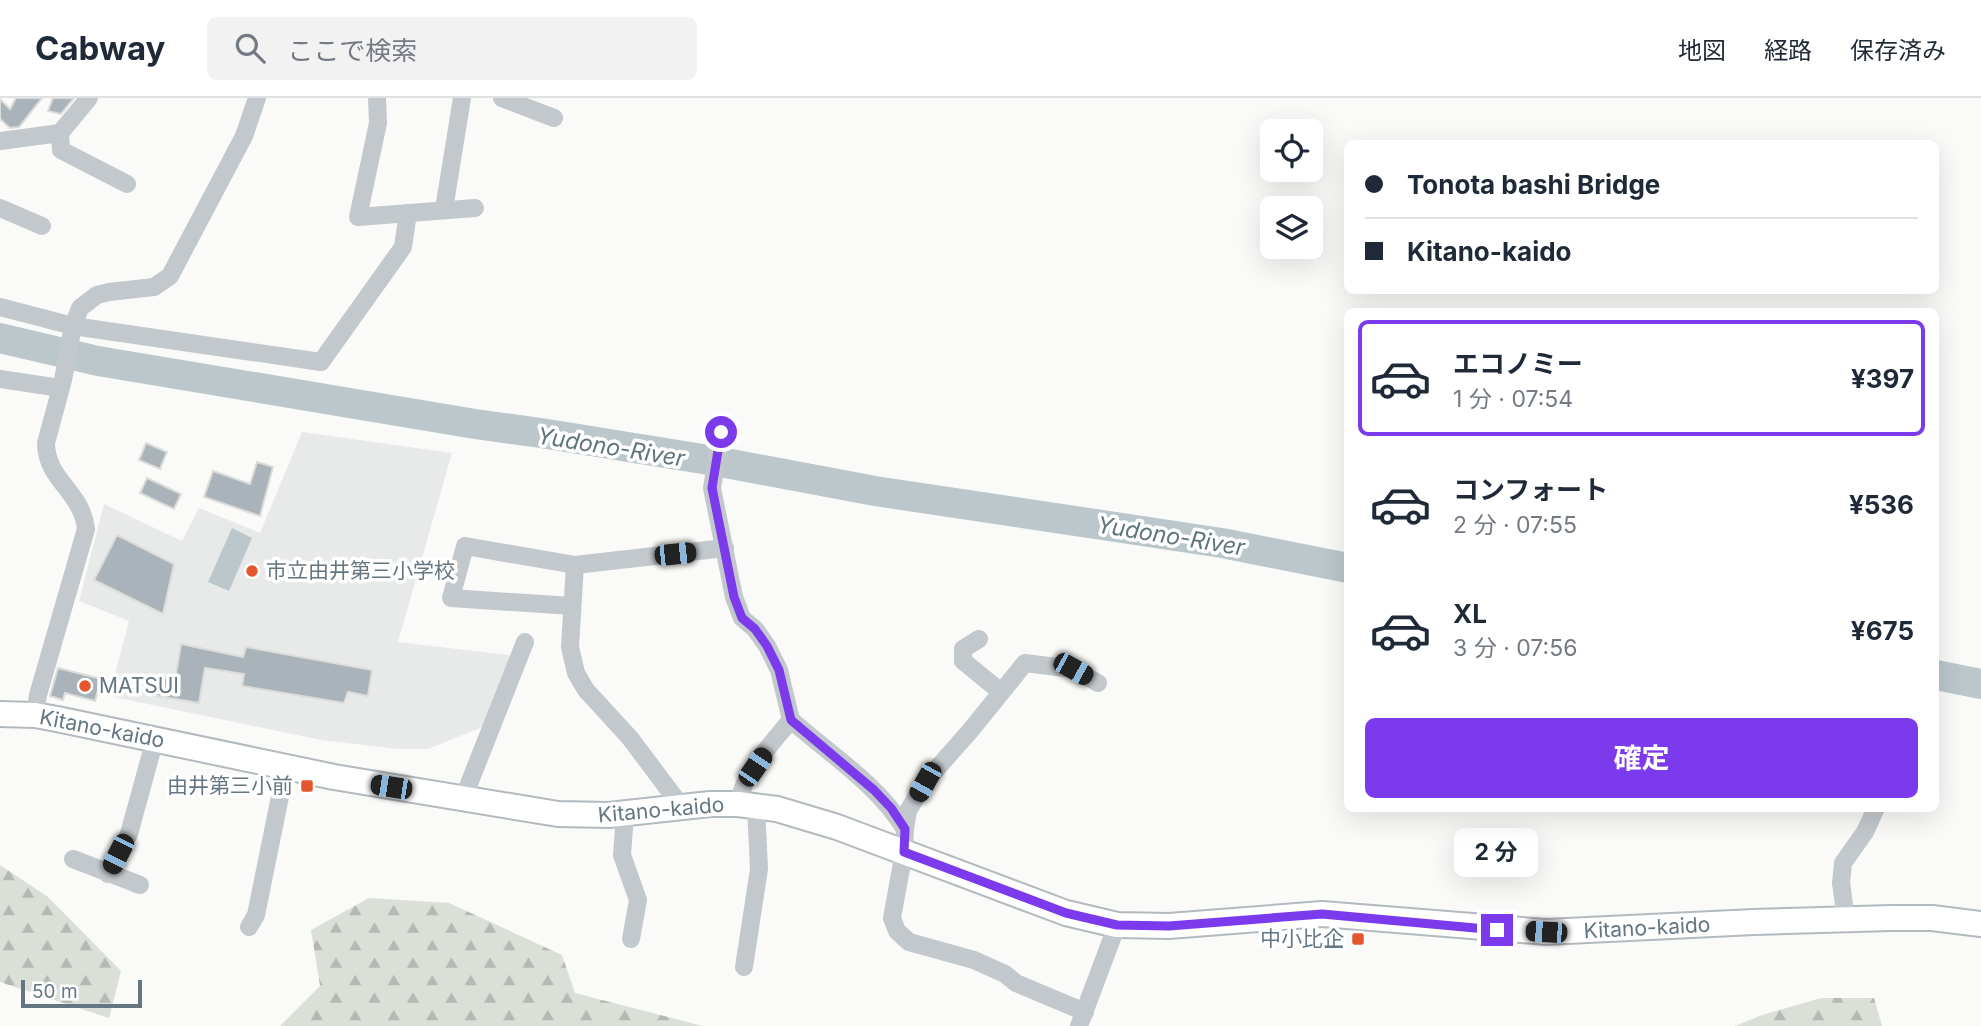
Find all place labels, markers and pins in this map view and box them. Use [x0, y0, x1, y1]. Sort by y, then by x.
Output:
place label: 市立由井第三小学校 [266, 558, 455, 583]
marker: 市立由井第三小学校 [244, 563, 260, 579]
place label: MATSUI [99, 673, 179, 698]
marker: MATSUI [77, 678, 93, 694]
place label: 由井第三小前 [167, 773, 293, 798]
marker: 由井第三小前 [299, 778, 315, 794]
place label: 中小比企 [1260, 926, 1344, 951]
marker: 中小比企 [1350, 931, 1366, 947]

